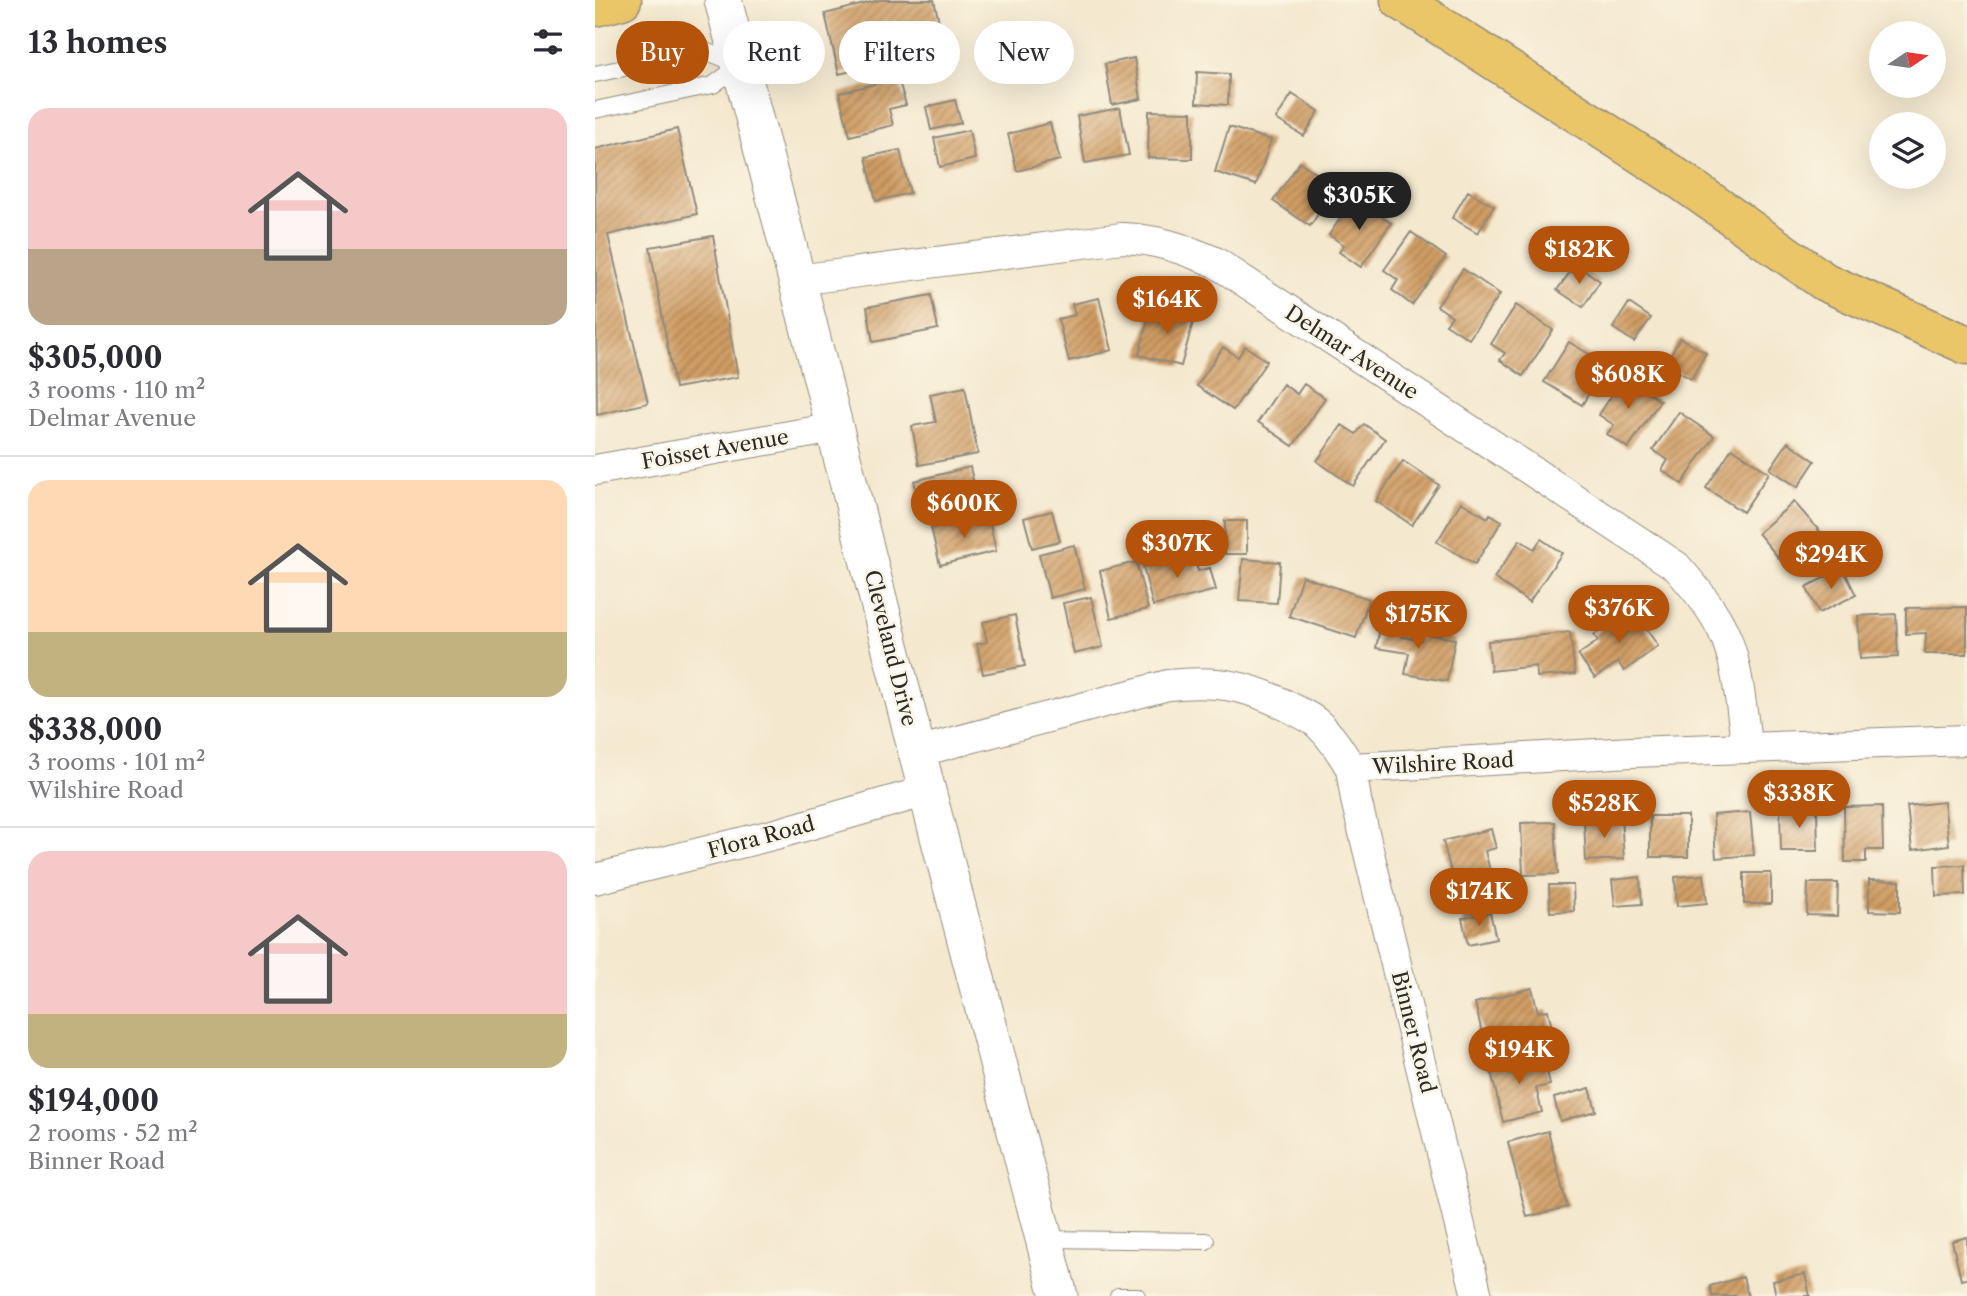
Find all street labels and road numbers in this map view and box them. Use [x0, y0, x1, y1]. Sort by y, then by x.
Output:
street label: Delmar Avenue [1281, 300, 1423, 404]
street label: Foisset Avenue [640, 424, 790, 474]
street label: Cleveland Drive [860, 567, 922, 729]
street label: Wilshire Road [1370, 747, 1515, 779]
street label: Flora Road [705, 811, 817, 863]
street label: Binner Road [1387, 968, 1441, 1096]

